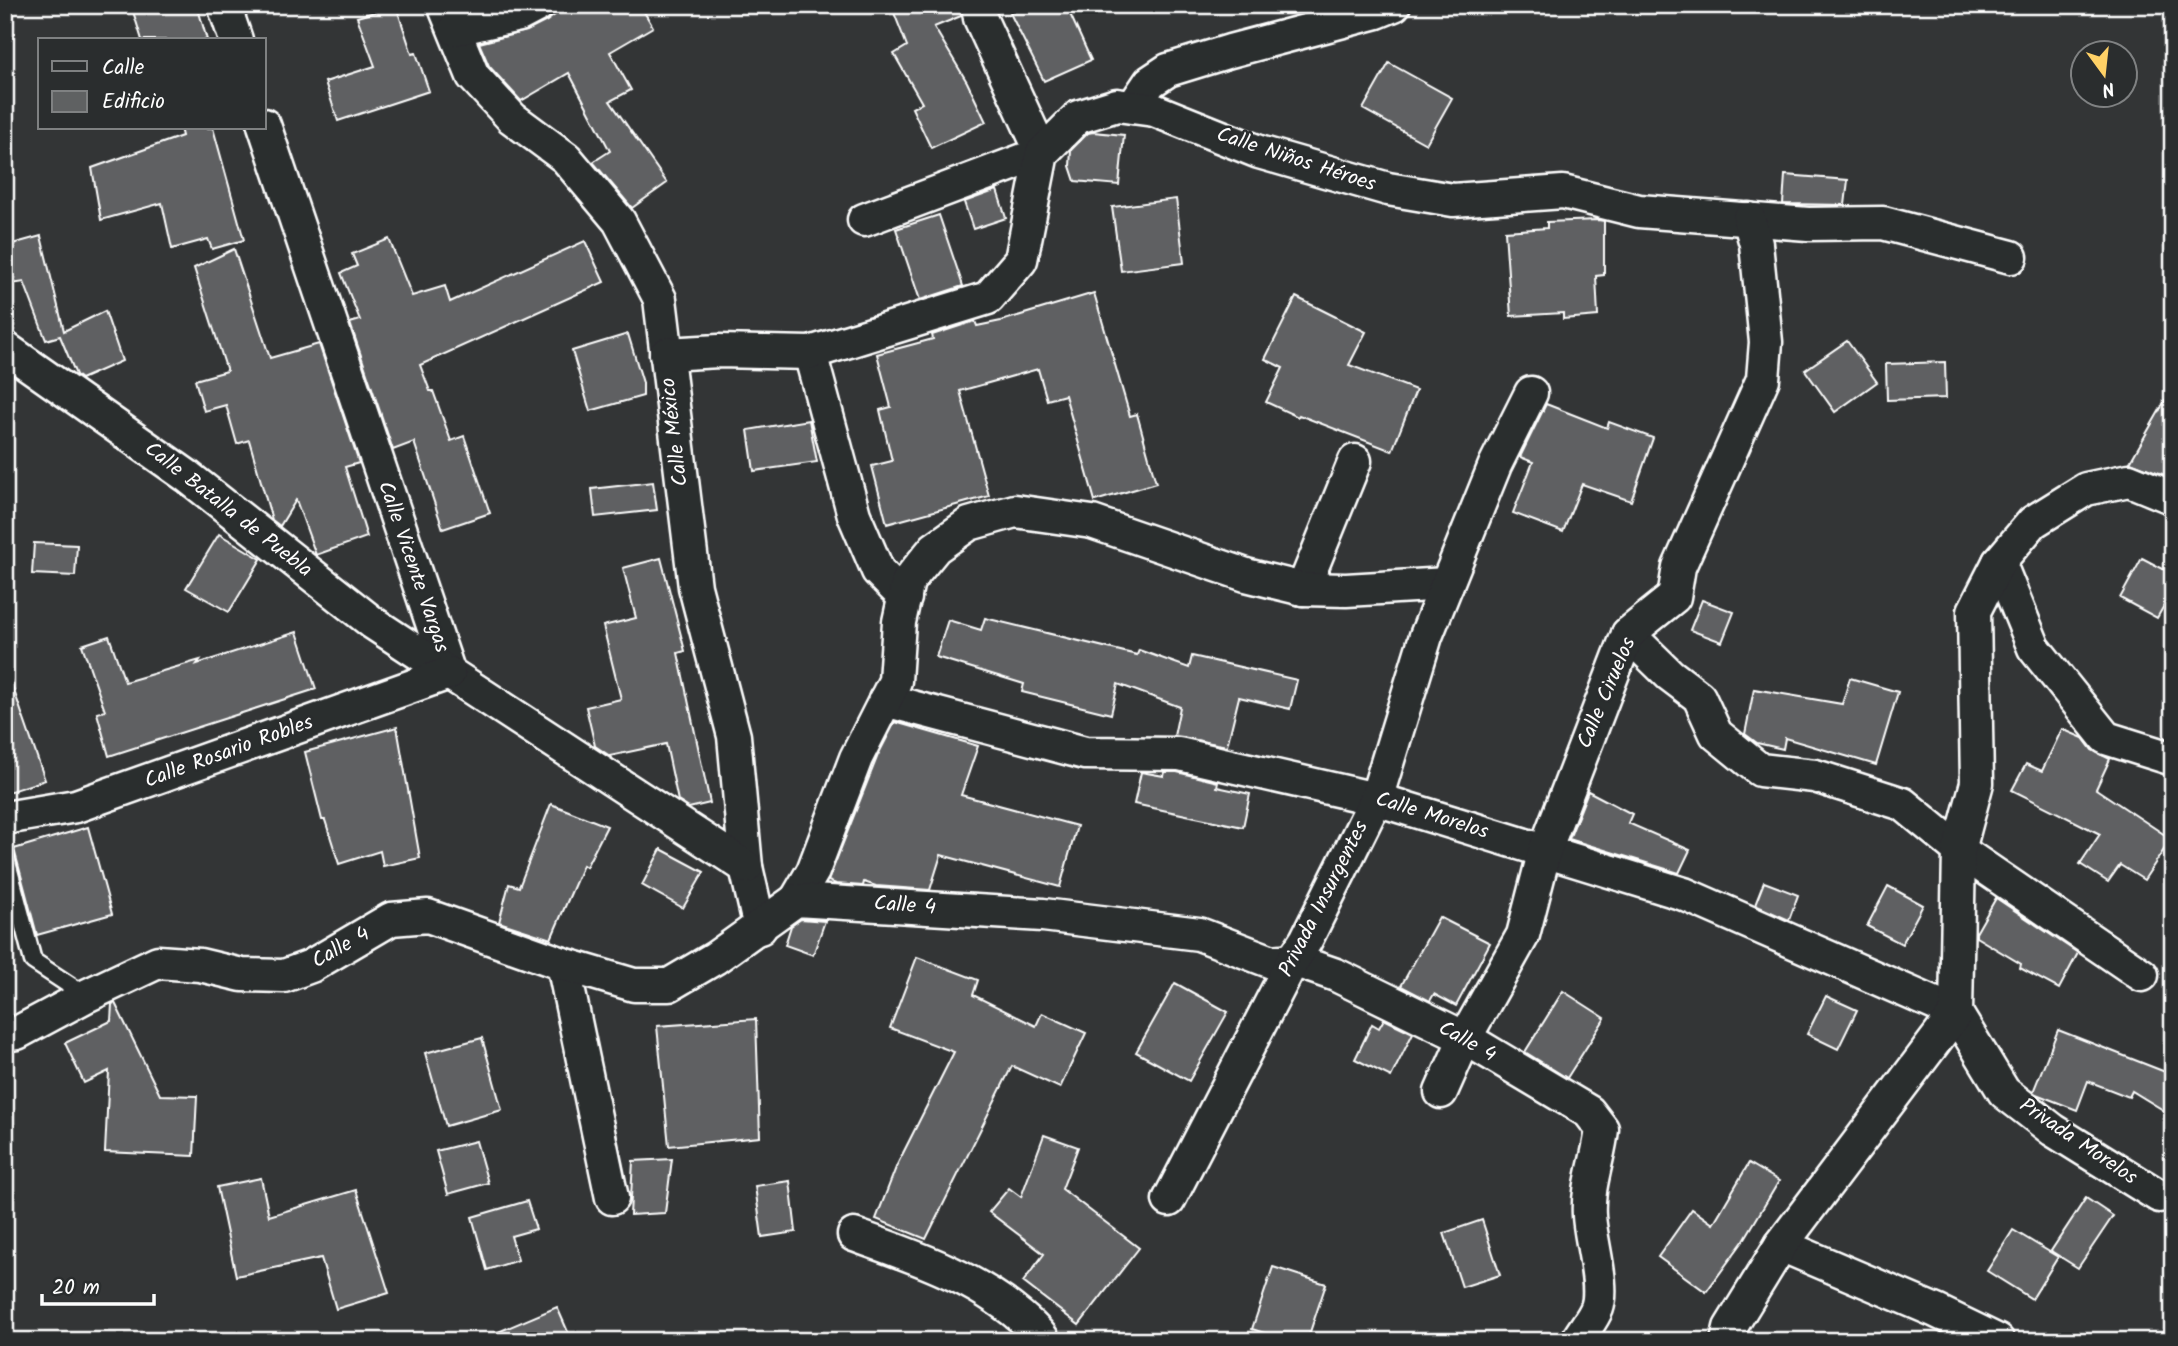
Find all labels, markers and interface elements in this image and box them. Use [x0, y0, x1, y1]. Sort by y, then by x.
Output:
legend [38, 38, 266, 130]
north arrow [2070, 38, 2140, 108]
text: Calle [102, 52, 145, 85]
text: N [2098, 72, 2118, 105]
text: Edificio [102, 86, 165, 119]
street label: Calle Niños Héroes [1212, 119, 1380, 201]
street label: Calle México [652, 376, 698, 488]
street label: Calle Batalla de Puebla [137, 434, 319, 586]
street label: Calle Vicente Vargas [368, 477, 458, 657]
street label: Calle Ciruelos [1569, 632, 1645, 754]
street label: Calle Rosario Robles [140, 706, 318, 798]
street label: Calle Morelos [1371, 783, 1493, 849]
street label: Privada Insurgentes [1270, 815, 1378, 983]
street label: Calle 4 [873, 887, 937, 925]
street label: Calle 4 [306, 918, 376, 978]
street label: Calle 4 [1432, 1012, 1502, 1072]
street label: Privada Morelos [2012, 1090, 2144, 1194]
scale bar [42, 1262, 154, 1306]
text: 20 m [52, 1272, 100, 1305]

